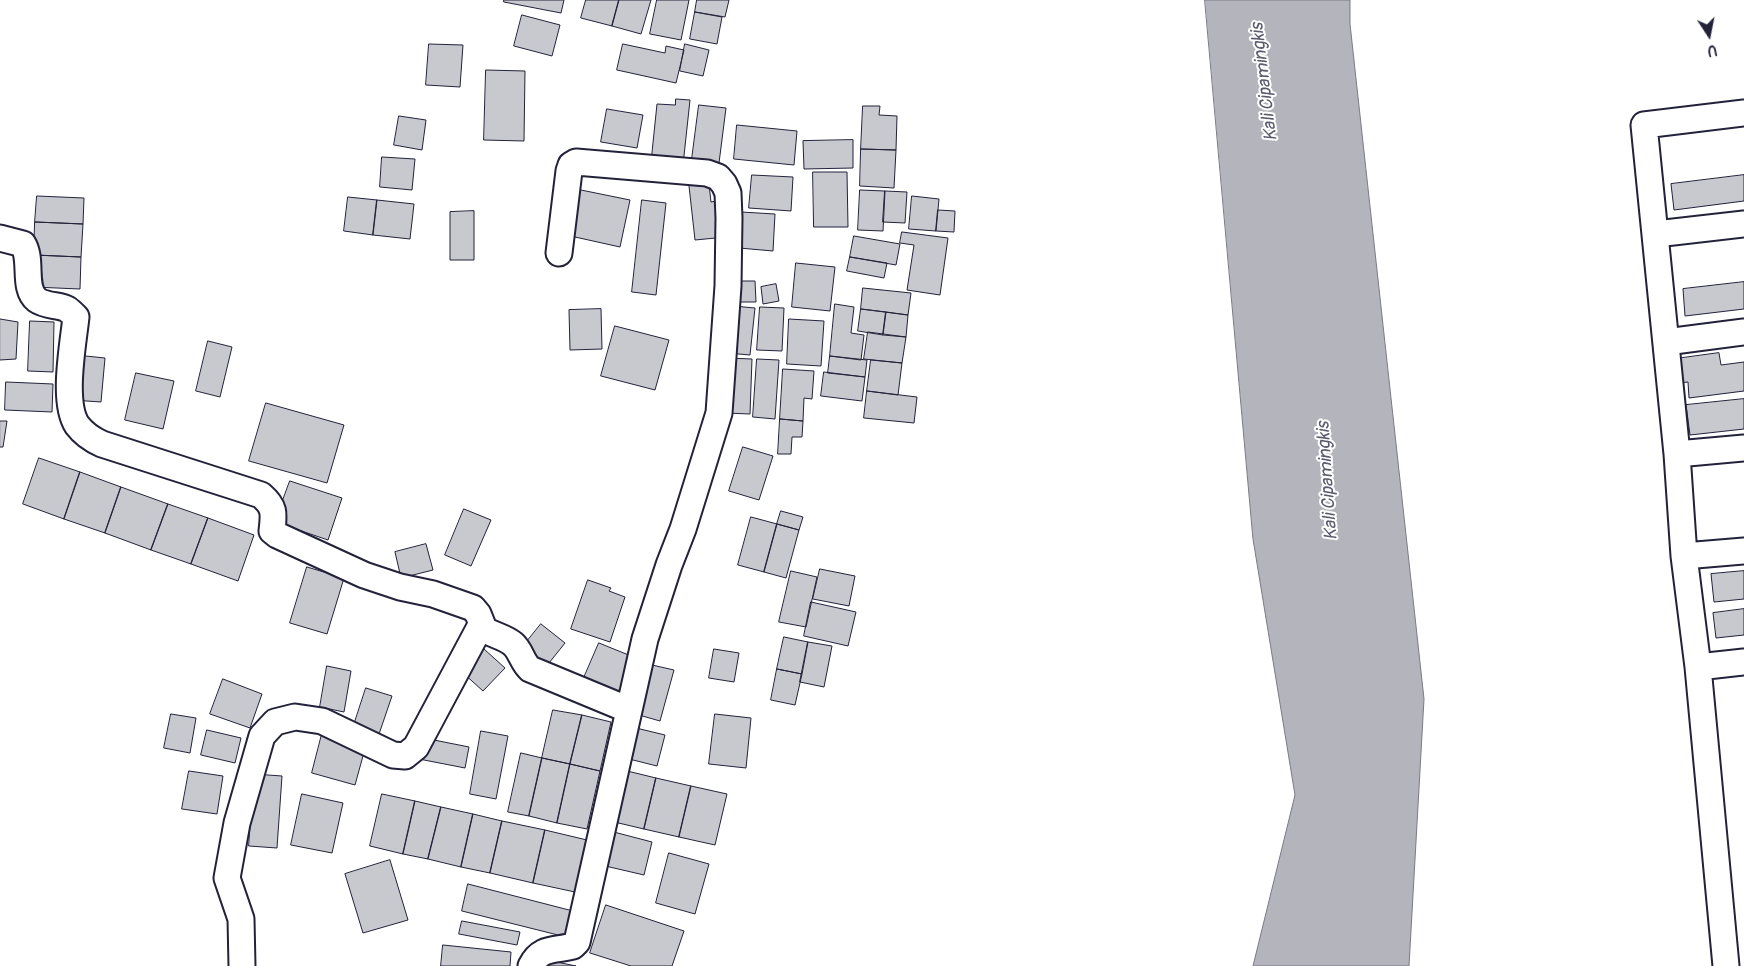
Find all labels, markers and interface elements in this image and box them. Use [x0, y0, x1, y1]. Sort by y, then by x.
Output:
north arrow [1684, 10, 1734, 60]
water label: Kali Cipamingkis [1247, 22, 1283, 142]
text: U [1706, 41, 1718, 59]
water label: Kali Cipamingkis [1313, 421, 1343, 541]

